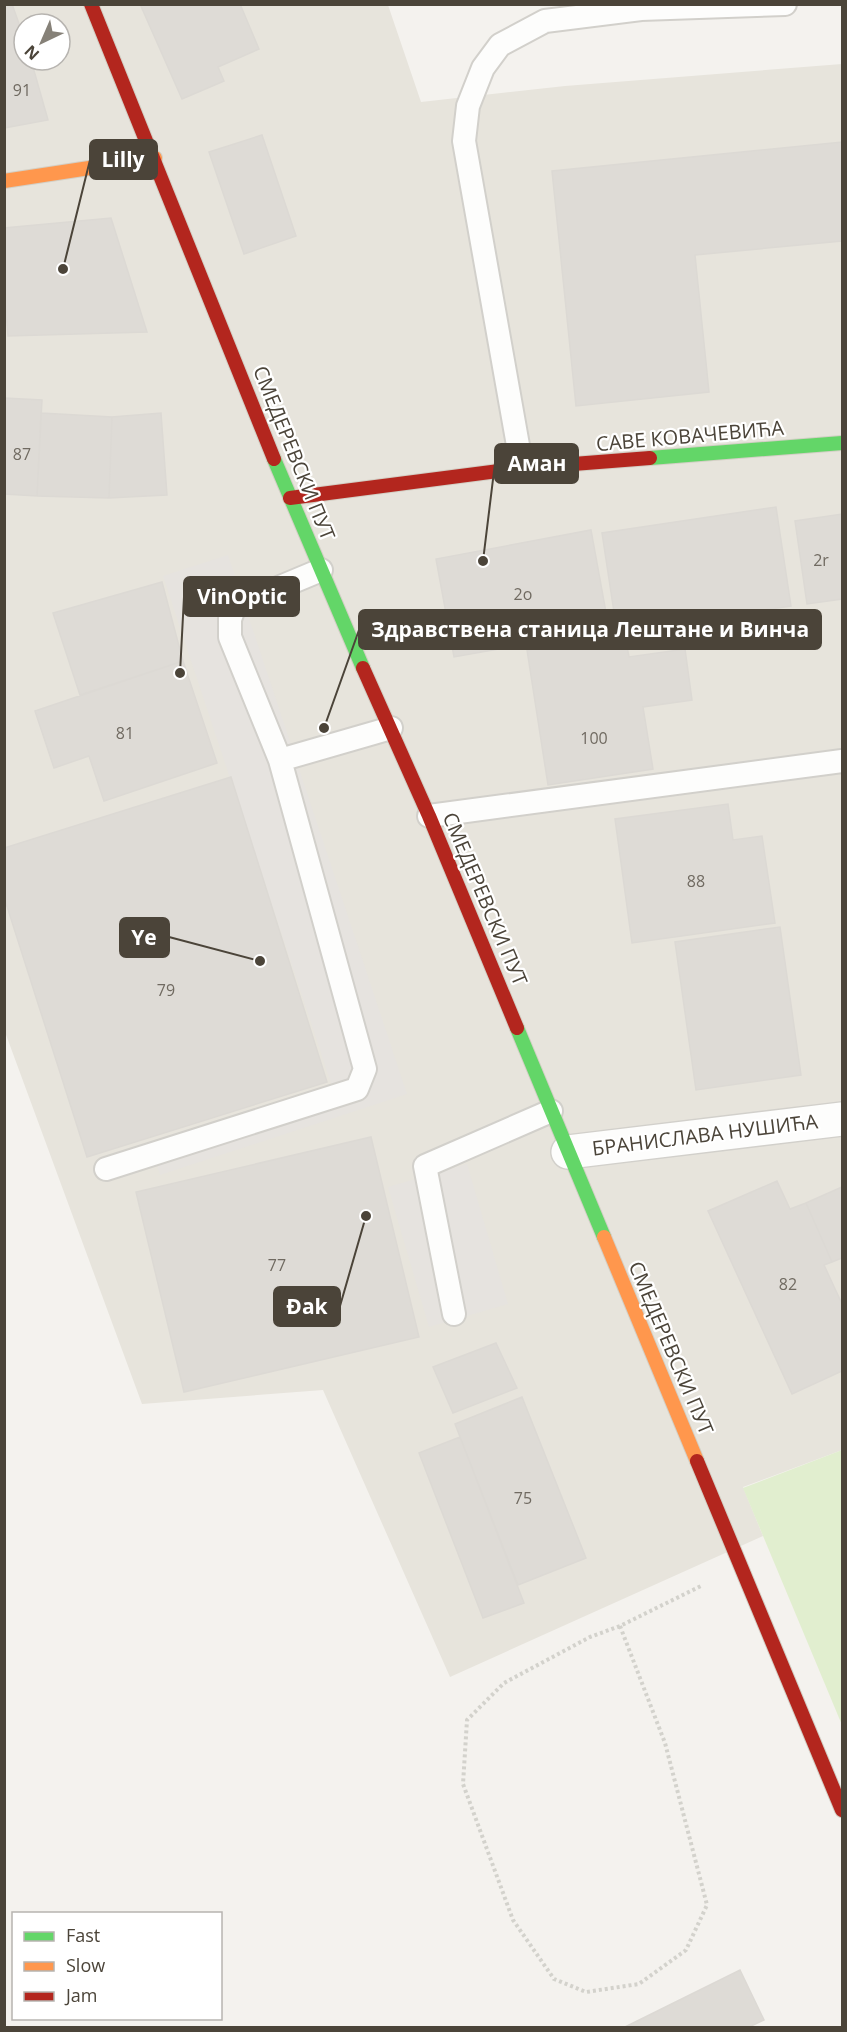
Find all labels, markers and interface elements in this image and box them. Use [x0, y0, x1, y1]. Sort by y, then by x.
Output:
north arrow [12, 12, 72, 72]
text: N [19, 40, 44, 65]
house number: 91 [13, 79, 31, 101]
callout: Lilly [90, 140, 157, 179]
text: Lilly [101, 145, 145, 173]
street label: СМЕДЕРЕВСКИ ПУТ [247, 362, 342, 544]
street label: САВЕ КОВАЧЕВИЋА [595, 414, 785, 457]
house number: 87 [13, 443, 31, 465]
callout: Аман [495, 444, 578, 483]
text: Аман [508, 449, 566, 477]
house number: 2r [813, 549, 829, 571]
callout: VinOptic [184, 577, 299, 616]
text: VinOptic [197, 582, 287, 610]
house number: 2o [514, 583, 532, 605]
callout: Здравствена станица Лештане и Винча [359, 610, 821, 649]
text: Здравствена станица Лештане и Винча [371, 615, 809, 643]
house number: 81 [116, 722, 134, 744]
house number: 100 [580, 727, 608, 749]
street label: СМЕДЕРЕВСКИ ПУТ [437, 808, 534, 990]
house number: 88 [687, 870, 705, 892]
callout: Ye [120, 918, 169, 957]
text: Ye [131, 923, 157, 951]
house number: 79 [157, 979, 175, 1001]
street label: БРАНИСЛАВА НУШИЋА [591, 1107, 820, 1162]
house number: 77 [268, 1254, 286, 1276]
street label: СМЕДЕРЕВСКИ ПУТ [623, 1257, 720, 1439]
house number: 82 [779, 1273, 797, 1295]
callout: Đak [274, 1287, 340, 1326]
text: Đak [286, 1292, 329, 1320]
house number: 75 [514, 1487, 532, 1509]
legend [12, 1912, 222, 2020]
text: Fast [66, 1923, 100, 1947]
text: Slow [66, 1953, 105, 1977]
text: Jam [64, 1983, 98, 2007]

